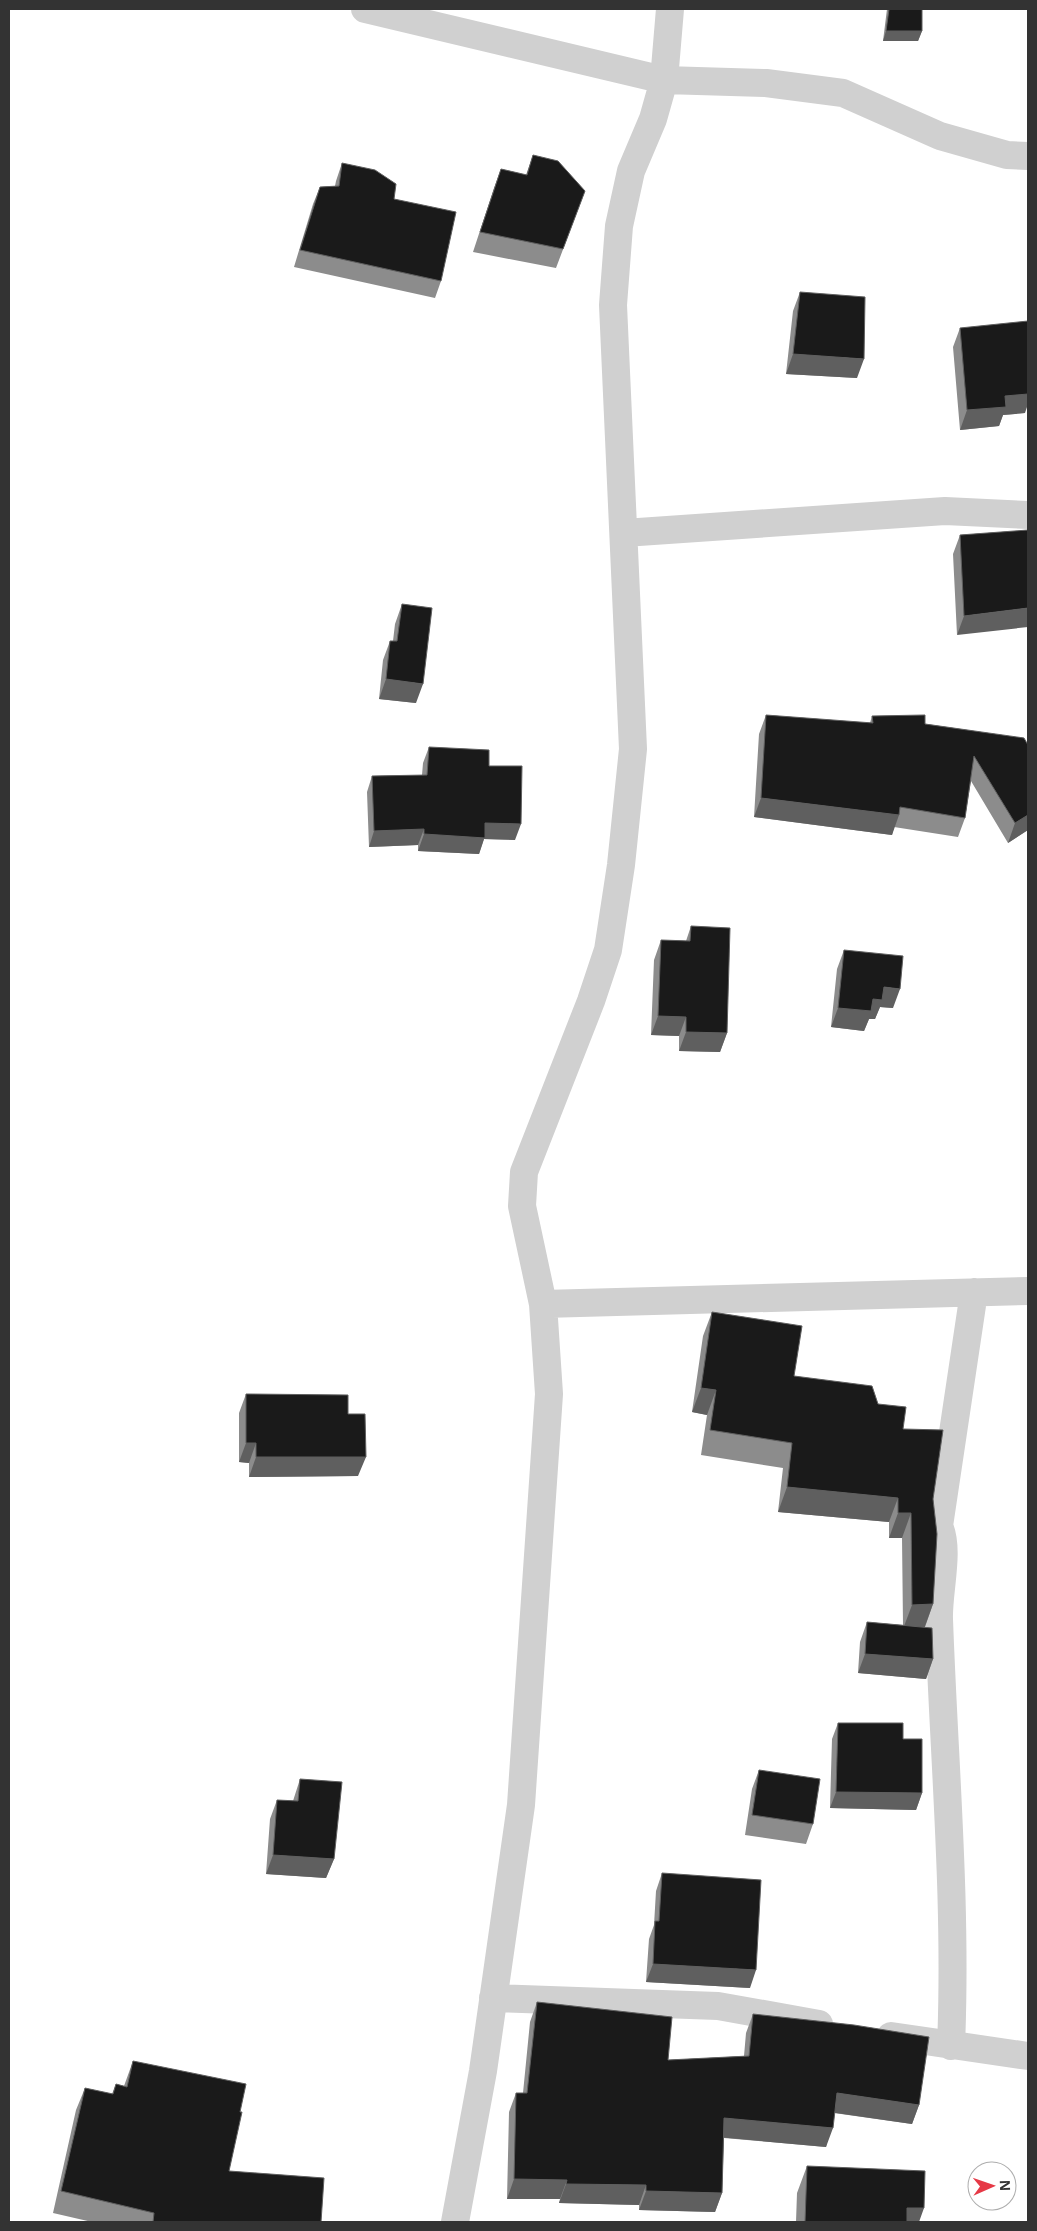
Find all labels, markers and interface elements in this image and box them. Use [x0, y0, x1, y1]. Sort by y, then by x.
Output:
north arrow [967, 2161, 1017, 2211]
text: N [996, 2180, 1015, 2192]

